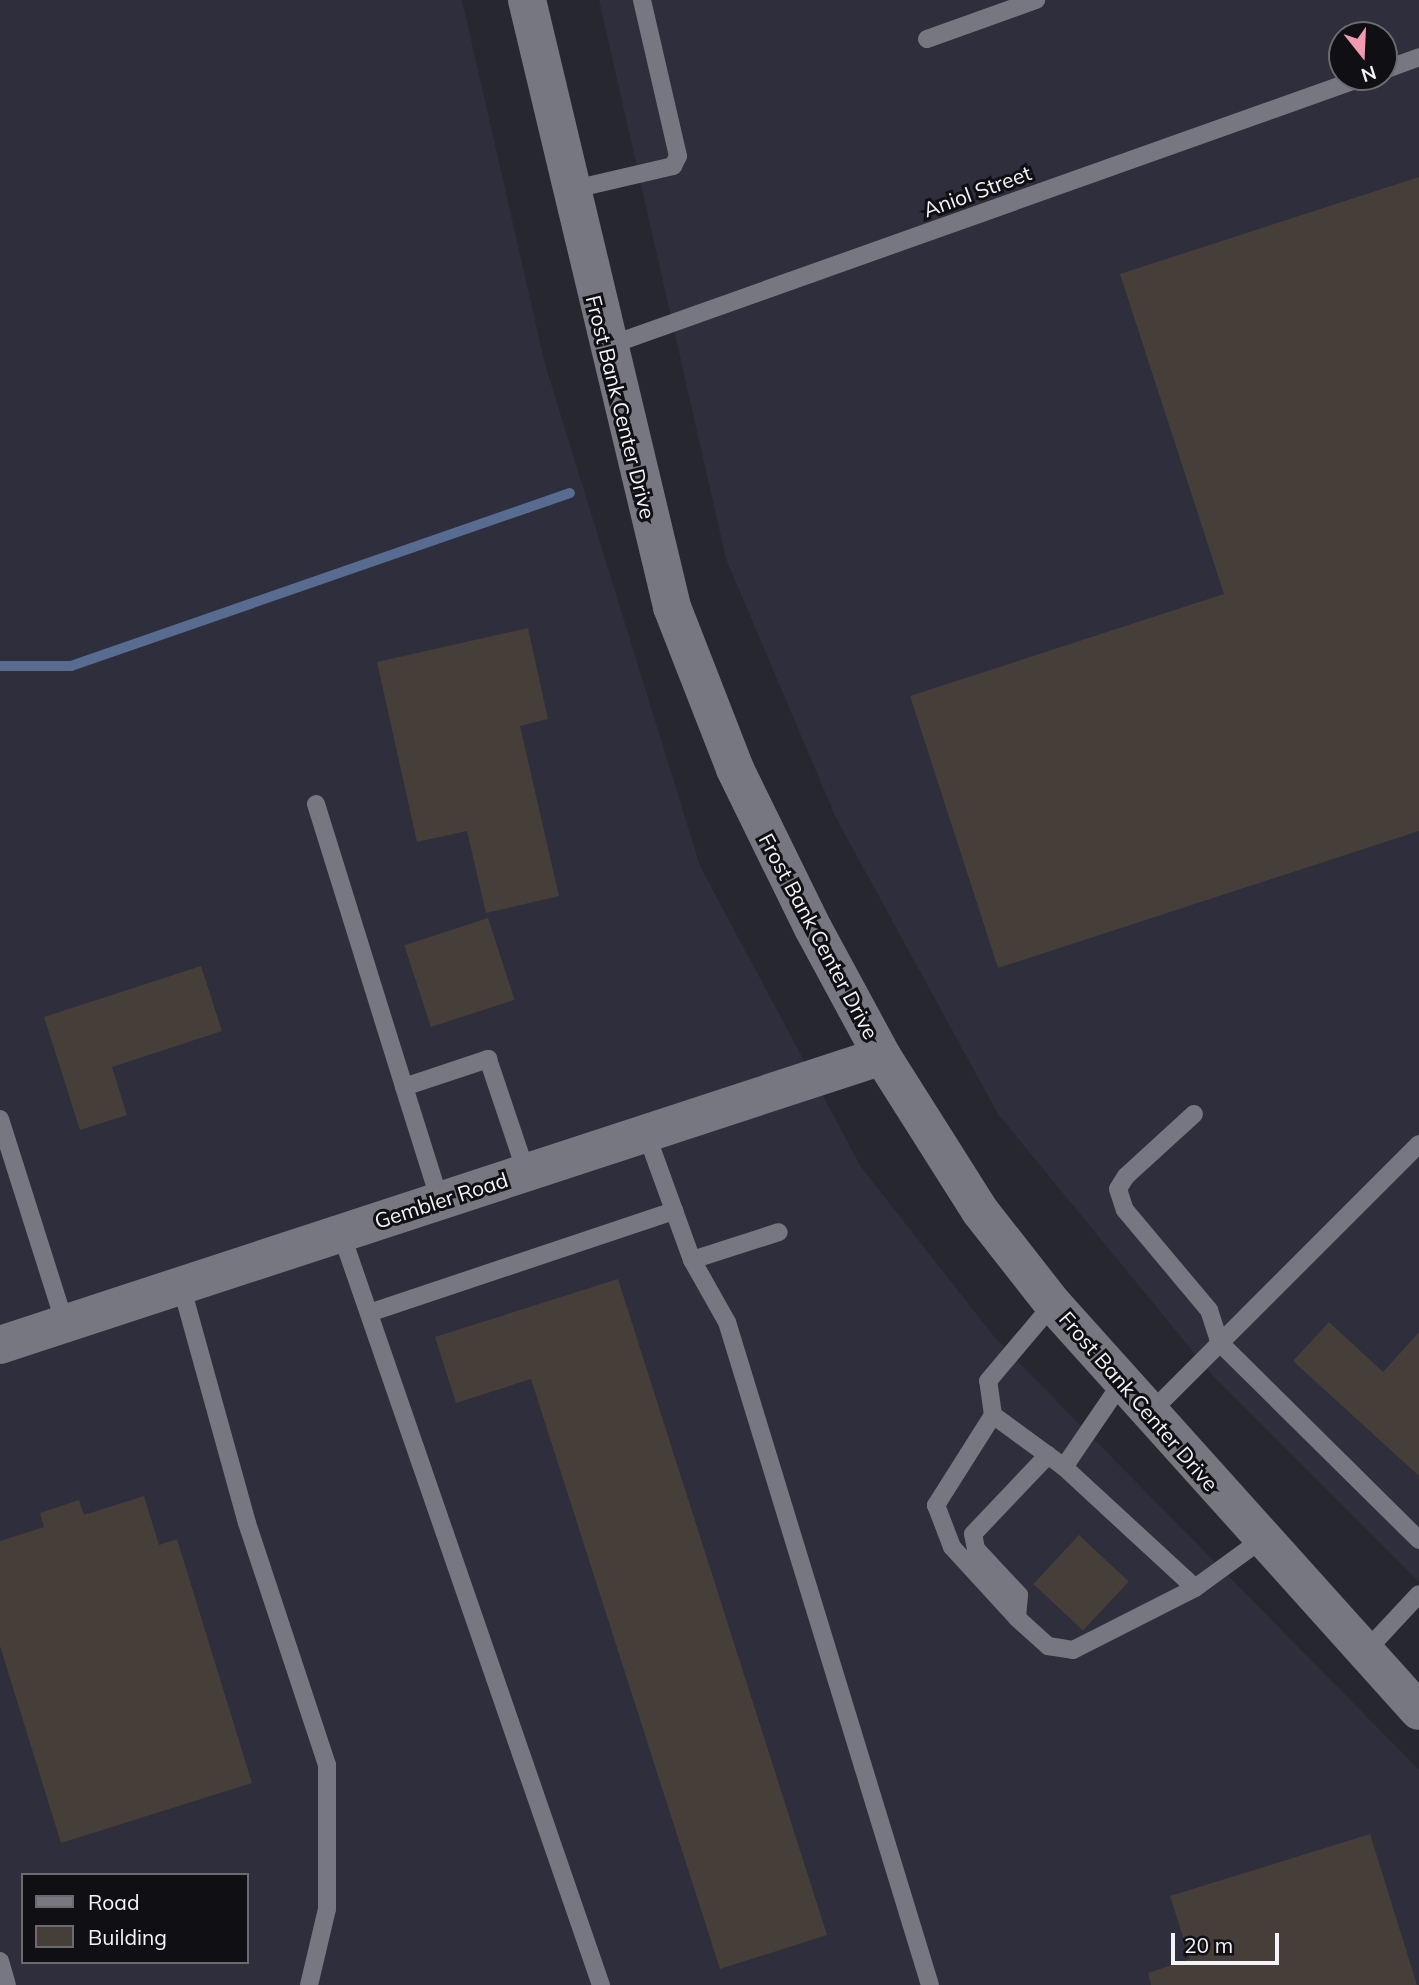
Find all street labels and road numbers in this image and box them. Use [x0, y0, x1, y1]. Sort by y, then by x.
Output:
street label: Aniol Street [919, 160, 1035, 222]
street label: Frost Bank Center Drive [581, 293, 661, 521]
street label: Frost Bank Center Drive [754, 829, 884, 1043]
street label: Gembler Road [371, 1167, 511, 1233]
street label: Frost Bank Center Drive [1054, 1306, 1224, 1496]

